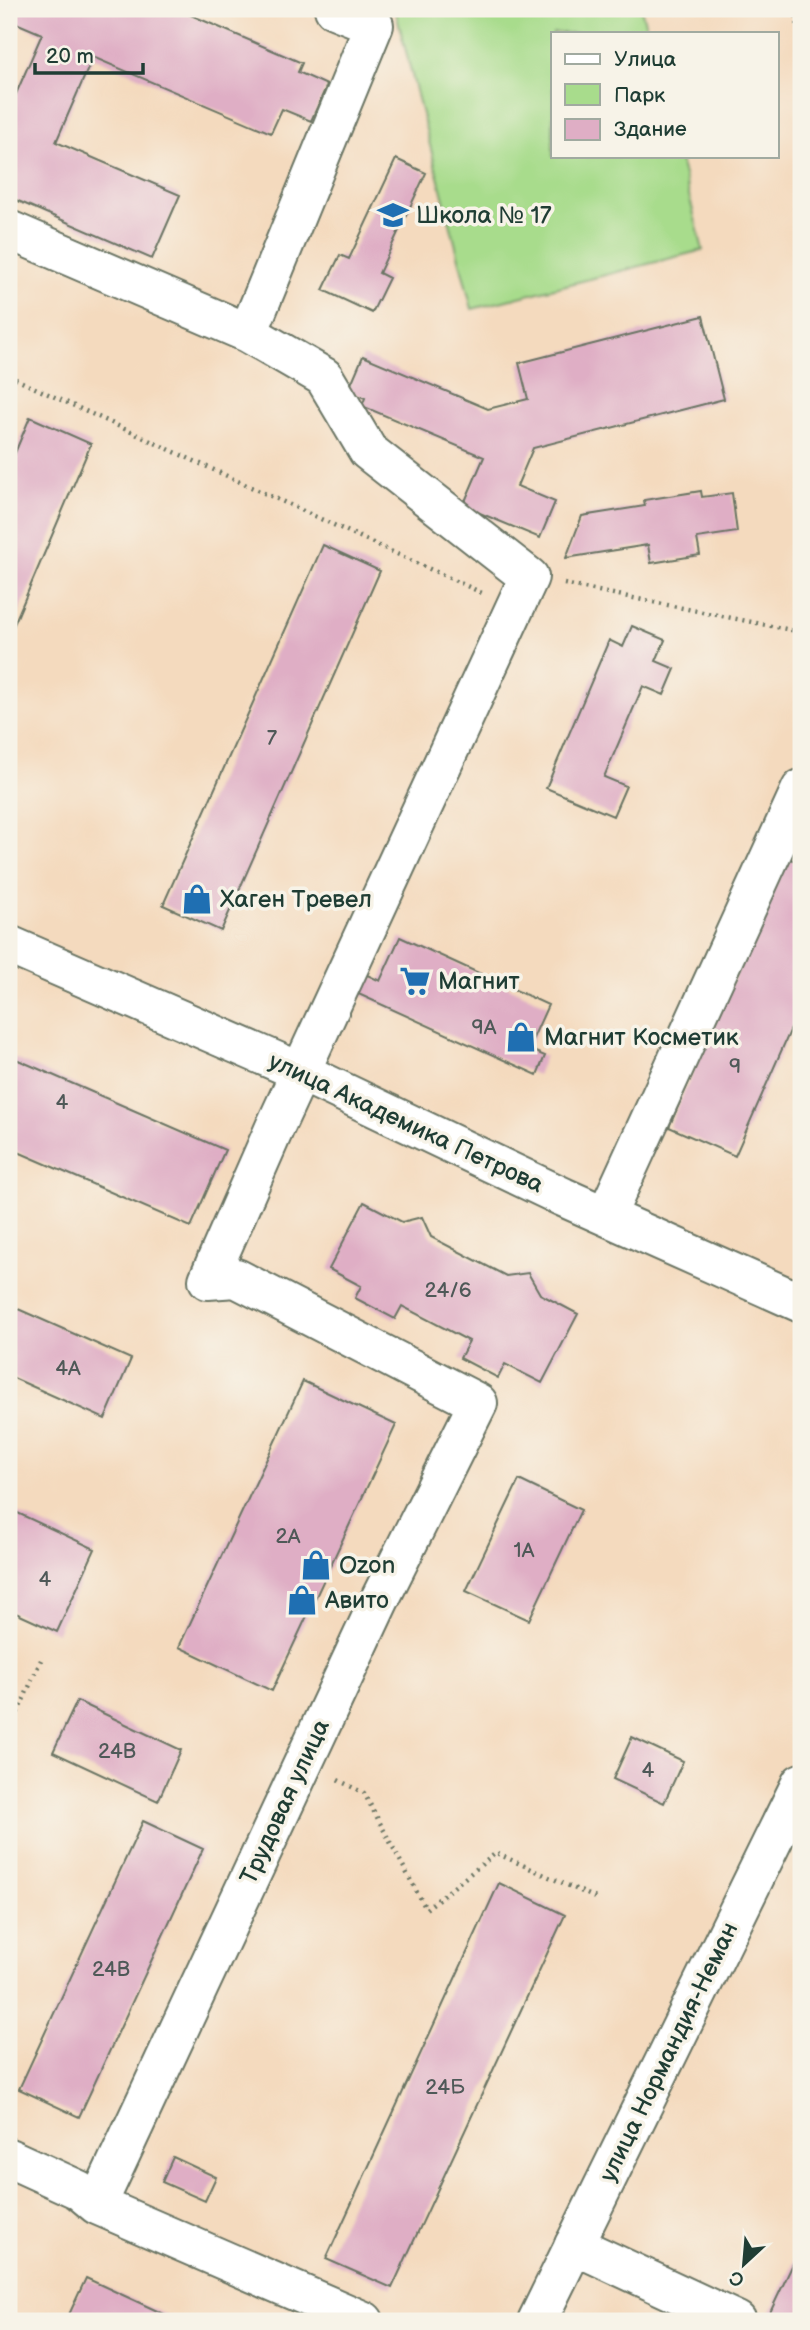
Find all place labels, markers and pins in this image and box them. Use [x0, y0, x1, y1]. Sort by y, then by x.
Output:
school or university icon: Школа № 17 [376, 198, 410, 232]
place label: Школа № 17 [416, 201, 552, 230]
shop icon: Хаген Тревел [180, 882, 214, 916]
place label: Хаген Тревел [220, 885, 372, 914]
supermarket icon: Магнит [398, 964, 432, 998]
place label: Магнит [438, 967, 520, 996]
shop icon: Магнит Косметик [504, 1020, 538, 1054]
place label: Магнит Косметик [544, 1023, 739, 1052]
shop icon: Ozon [299, 1548, 333, 1582]
place label: Ozon [339, 1551, 395, 1580]
shop icon: Авито [285, 1583, 319, 1617]
place label: Авито [324, 1586, 389, 1615]

